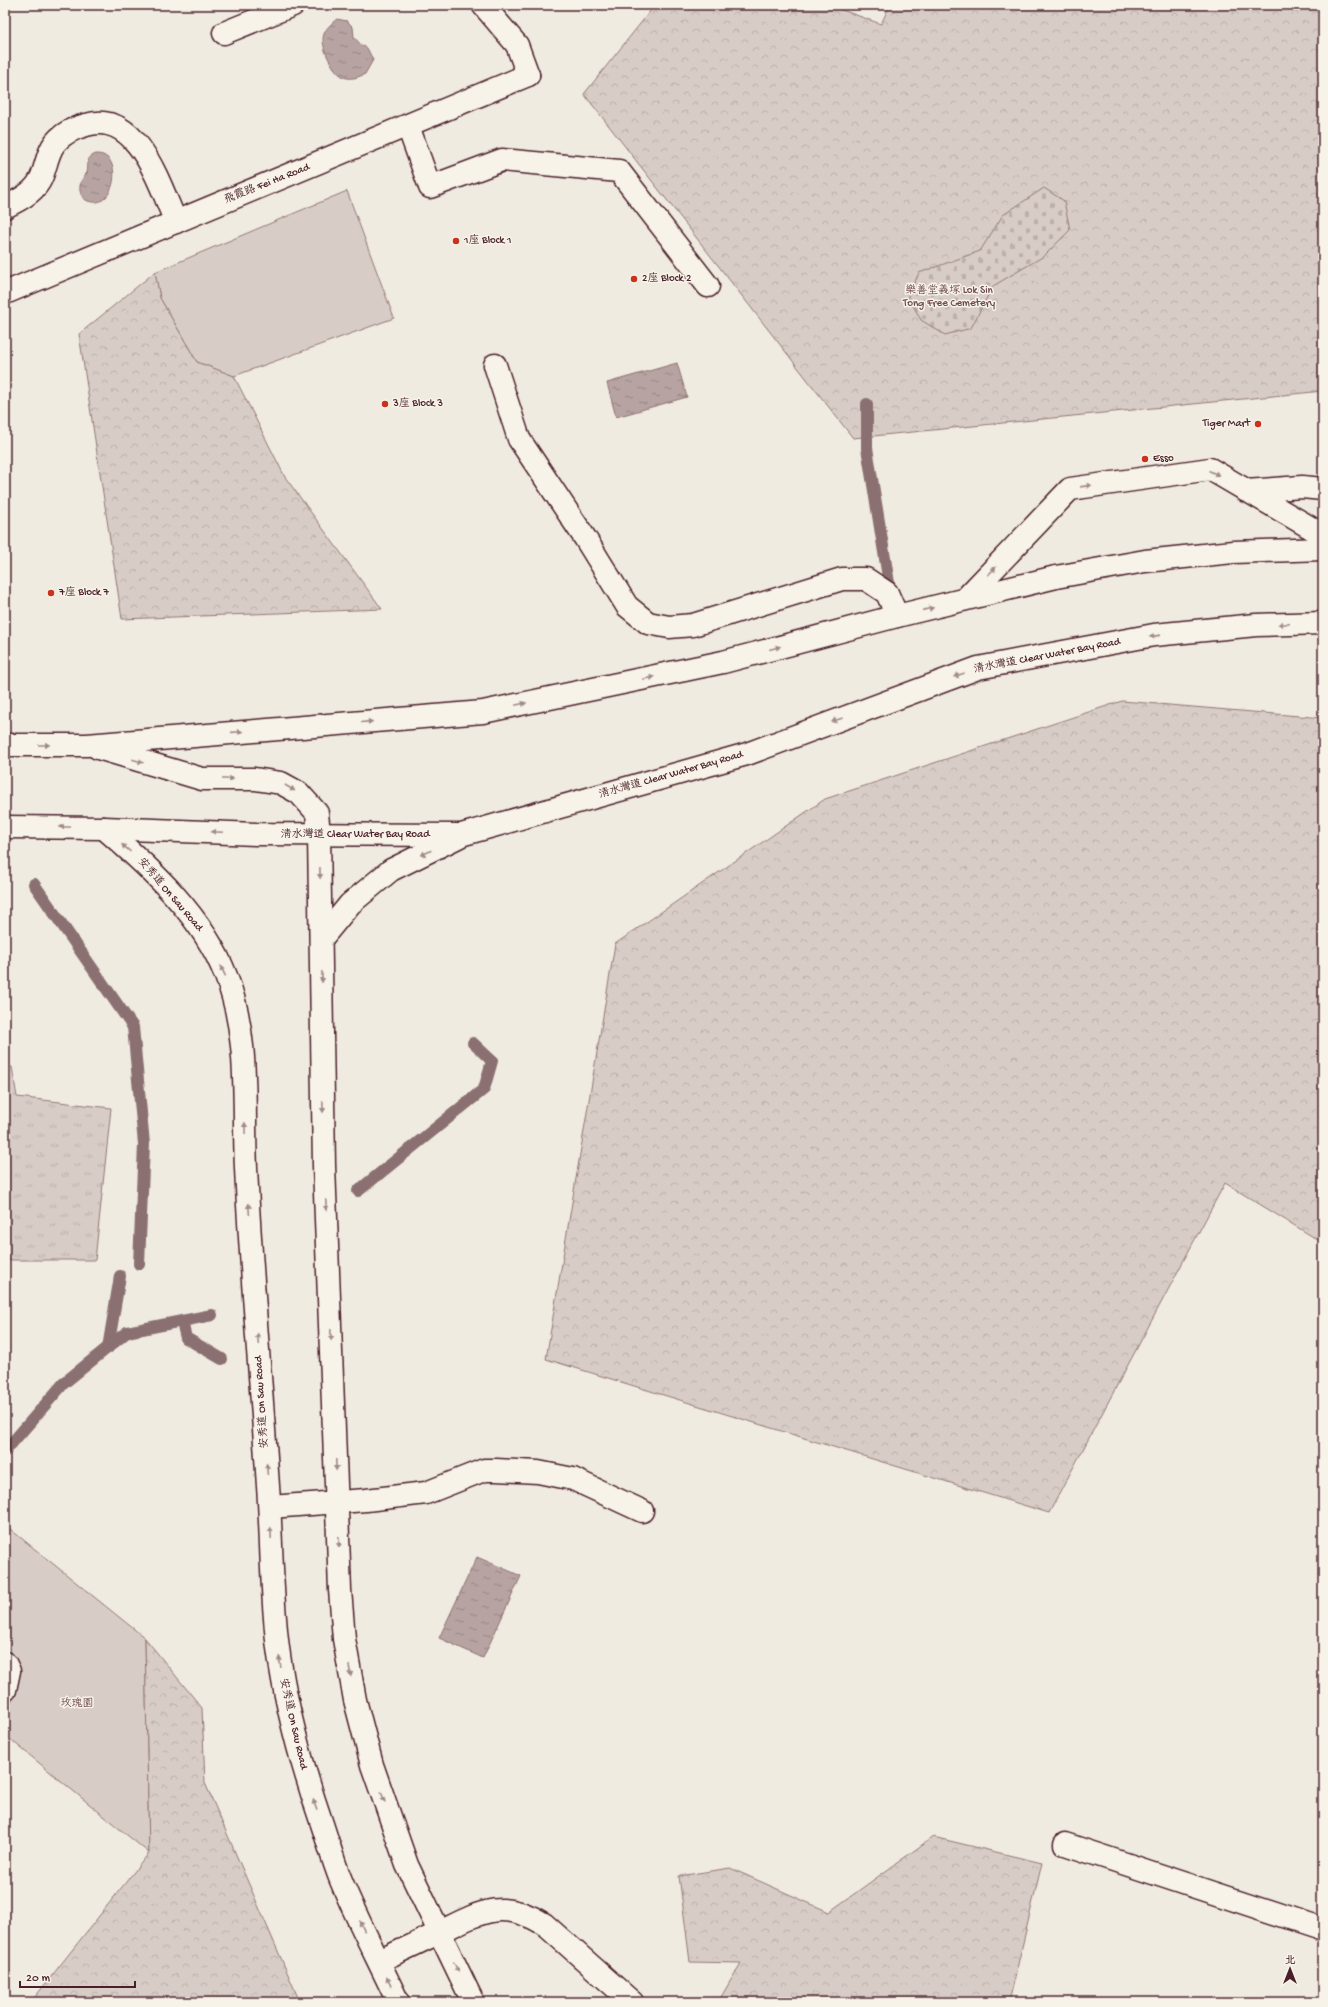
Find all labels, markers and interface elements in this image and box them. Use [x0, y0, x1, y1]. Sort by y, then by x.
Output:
street label: 飛霞路 Fei Ha Road [222, 159, 313, 207]
place label: 1座 Block 1 [463, 234, 512, 247]
marker: 1座 Block 1 [451, 236, 461, 246]
place label: 2座 Block 2 [642, 272, 692, 285]
marker: 2座 Block 2 [629, 274, 639, 284]
park label: 樂善堂義塚 Lok Sin Tong Free Cemetery [902, 283, 996, 310]
place label: 3座 Block 3 [392, 397, 443, 410]
marker: 3座 Block 3 [380, 399, 390, 409]
place label: Tiger Mart [1202, 418, 1251, 430]
marker: Tiger Mart [1253, 419, 1263, 429]
place label: Esso [1153, 453, 1174, 465]
marker: Esso [1140, 454, 1150, 464]
one-way arrow [1209, 470, 1220, 476]
one-way arrow [1080, 483, 1092, 489]
one-way arrow [987, 566, 997, 576]
place label: 7座 Block 7 [58, 586, 109, 599]
marker: 7座 Block 7 [46, 588, 56, 598]
one-way arrow [922, 605, 934, 611]
one-way arrow [1277, 621, 1290, 627]
one-way arrow [1149, 633, 1161, 639]
street label: 清水灣道 Clear Water Bay Road [972, 634, 1123, 676]
one-way arrow [769, 645, 781, 651]
one-way arrow [952, 673, 964, 679]
one-way arrow [643, 674, 655, 680]
one-way arrow [515, 701, 528, 707]
one-way arrow [361, 718, 373, 725]
one-way arrow [831, 718, 843, 724]
one-way arrow [231, 729, 243, 736]
one-way arrow [38, 742, 51, 748]
street label: 清水灣道 Clear Water Bay Road [597, 746, 746, 801]
one-way arrow [132, 758, 144, 764]
one-way arrow [222, 776, 235, 782]
one-way arrow [284, 784, 296, 791]
one-way arrow [58, 824, 71, 830]
street label: 清水灣道 Clear Water Bay Road [280, 827, 431, 841]
one-way arrow [211, 829, 223, 836]
one-way arrow [121, 843, 132, 852]
one-way arrow [420, 850, 432, 856]
street label: 安秀道 On Sau Road [135, 855, 207, 935]
one-way arrow [317, 867, 323, 880]
one-way arrow [220, 965, 226, 976]
one-way arrow [319, 971, 325, 984]
one-way arrow [320, 1101, 327, 1113]
one-way arrow [242, 1121, 248, 1134]
one-way arrow [322, 1199, 329, 1211]
one-way arrow [245, 1203, 252, 1215]
one-way arrow [328, 1329, 334, 1342]
one-way arrow [254, 1333, 261, 1345]
street label: 安秀道 On Sau Road [252, 1354, 271, 1449]
one-way arrow [333, 1459, 339, 1472]
one-way arrow [264, 1463, 271, 1475]
one-way arrow [268, 1526, 274, 1539]
one-way arrow [336, 1536, 342, 1549]
one-way arrow [277, 1656, 283, 1668]
one-way arrow [347, 1665, 353, 1677]
street label: 安秀道 On Sau Road [277, 1677, 311, 1772]
park label: 玫瑰園 [61, 1697, 94, 1710]
one-way arrow [380, 1791, 386, 1803]
one-way arrow [312, 1799, 318, 1811]
one-way arrow [359, 1920, 365, 1932]
north arrow [1270, 1949, 1310, 1989]
text: 北 [1285, 1955, 1296, 1967]
one-way arrow [453, 1962, 459, 1973]
scale bar [20, 1963, 135, 1989]
text: 20 m [26, 1972, 51, 1986]
one-way arrow [386, 1976, 392, 1987]

